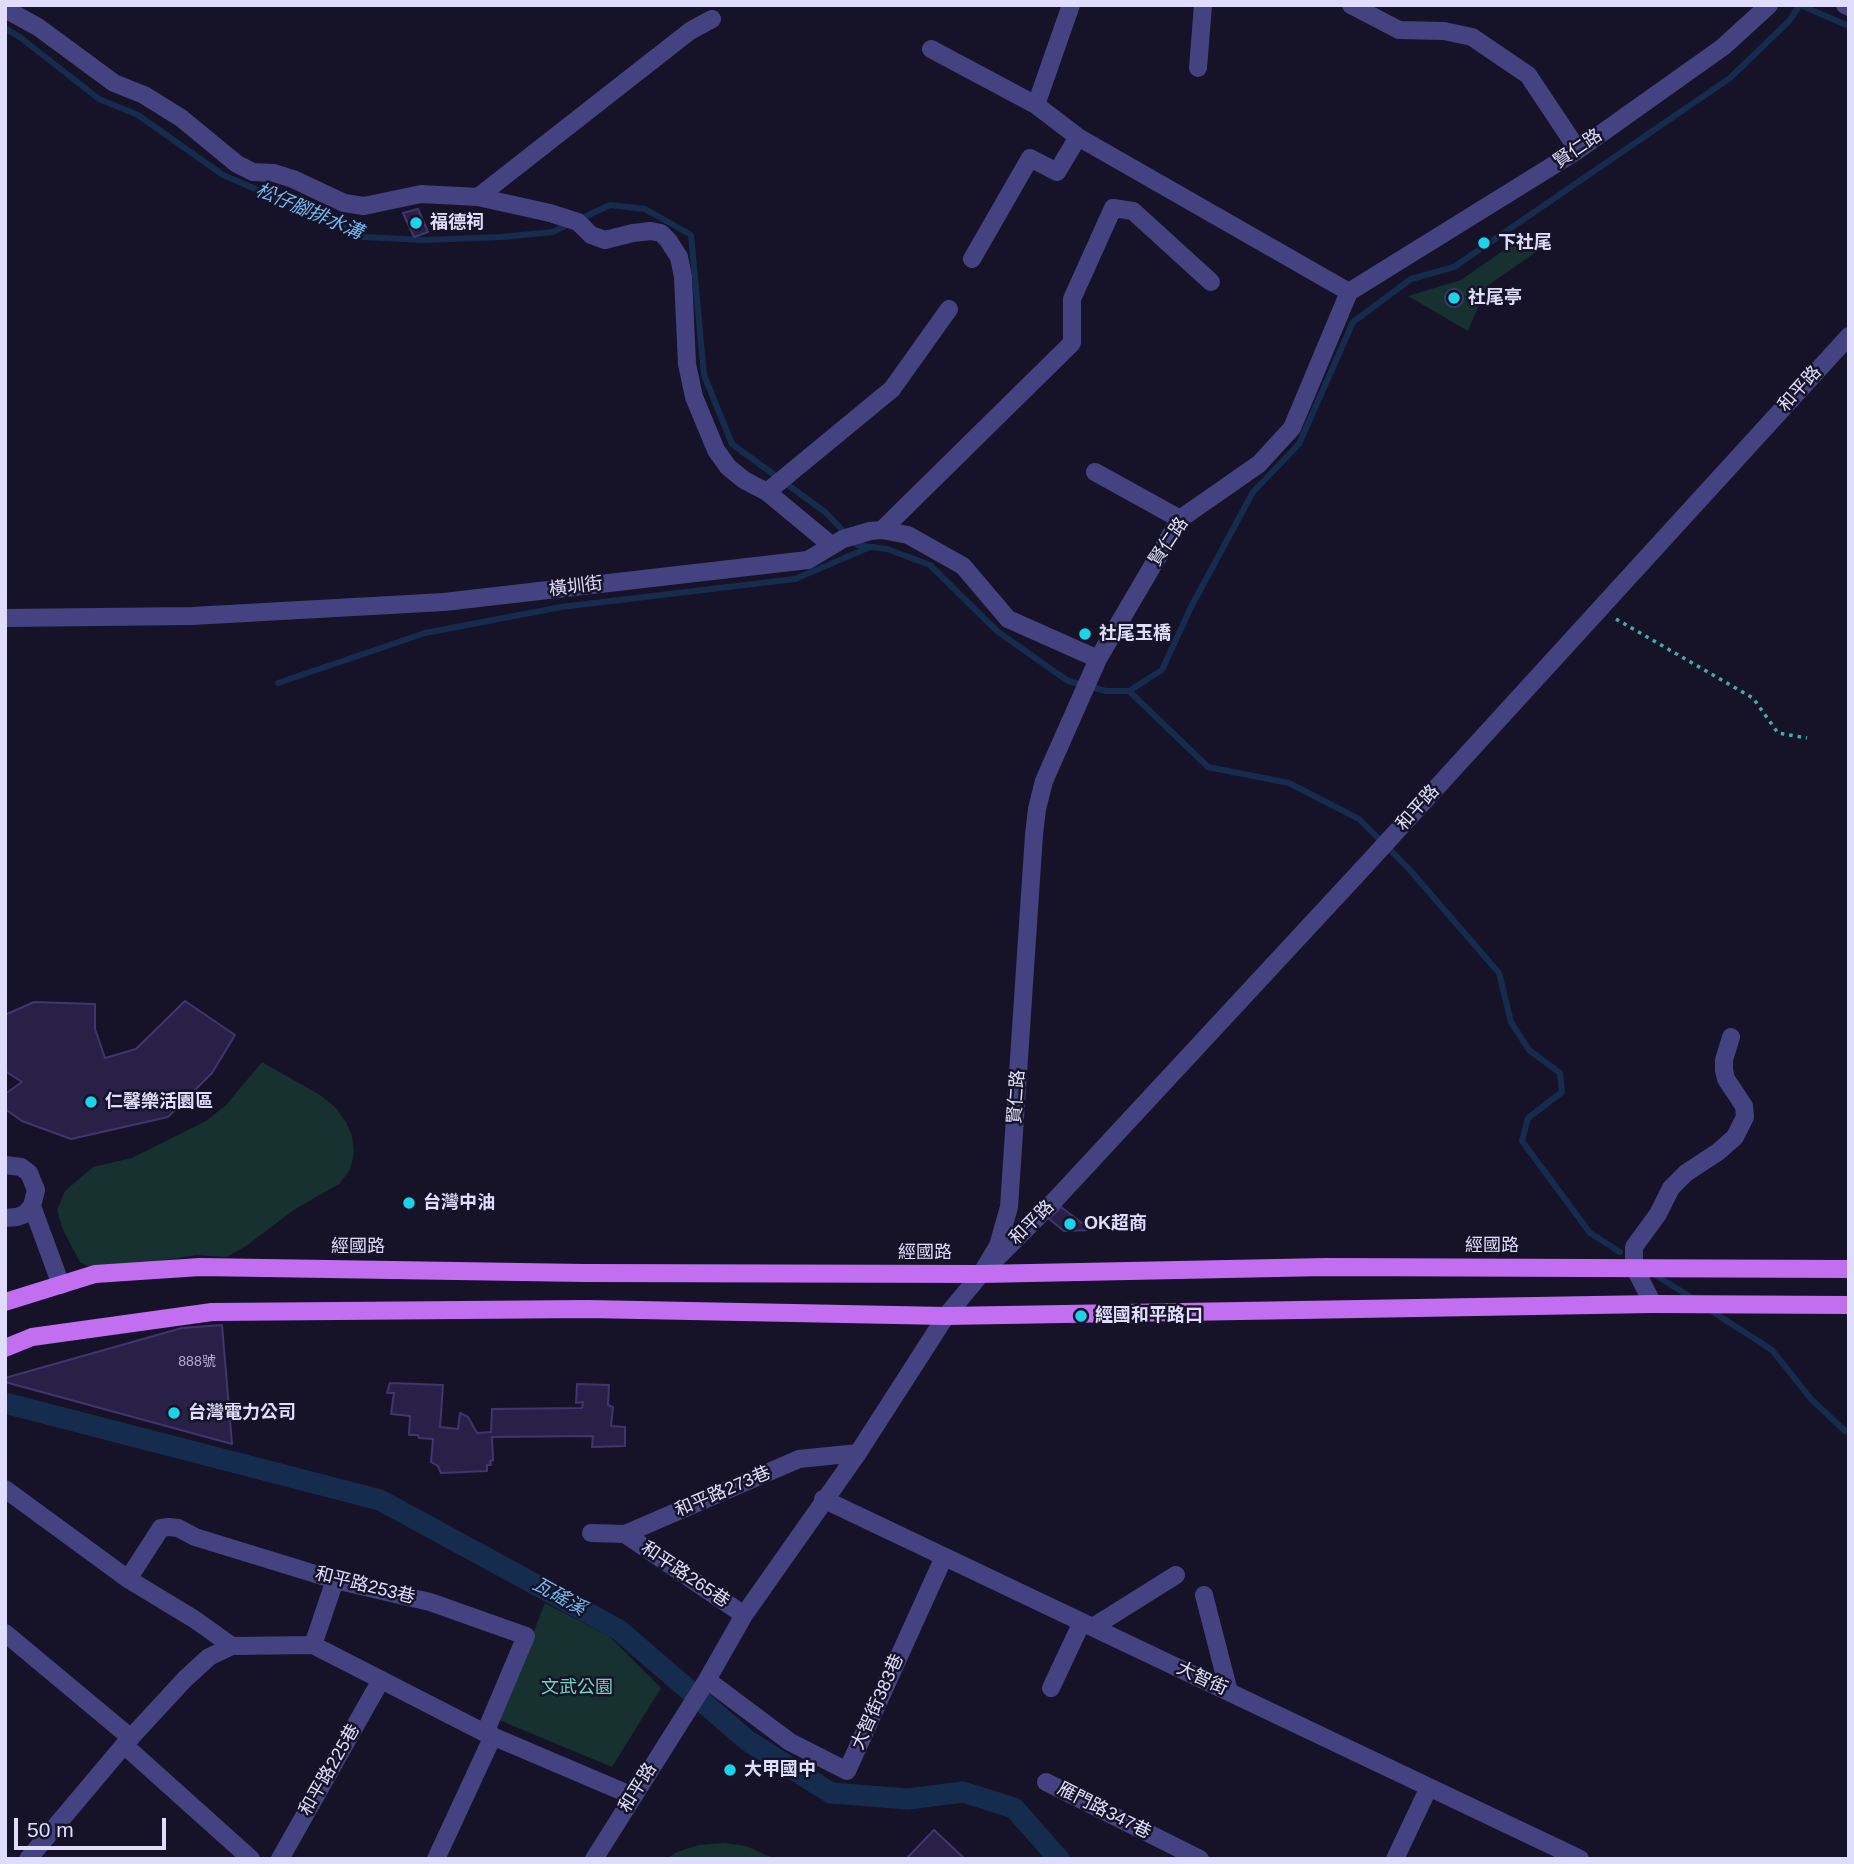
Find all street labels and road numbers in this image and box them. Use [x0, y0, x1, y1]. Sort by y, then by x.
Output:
street label: 賢仁路 [1550, 125, 1606, 173]
street label: 和平路 [1774, 362, 1826, 416]
street label: 賢仁路 [1145, 514, 1193, 570]
street label: 橫圳街 [548, 573, 604, 601]
street label: 和平路 [1392, 781, 1444, 835]
street label: 賢仁路 [1004, 1069, 1030, 1125]
street label: 和平路 [1005, 1196, 1059, 1250]
street label: 經國路 [1465, 1235, 1519, 1257]
street label: 經國路 [331, 1236, 385, 1258]
street label: 經國路 [898, 1242, 952, 1264]
street label: 和平路273巷 [672, 1462, 774, 1522]
street label: 和平路265巷 [637, 1538, 733, 1612]
street label: 和平路253巷 [313, 1563, 417, 1609]
street label: 大智街383巷 [847, 1651, 909, 1753]
street label: 大智街 [1173, 1658, 1231, 1700]
street label: 和平路225巷 [295, 1720, 365, 1820]
street label: 和平路 [615, 1759, 661, 1817]
street label: 雁門路347巷 [1054, 1778, 1154, 1844]

